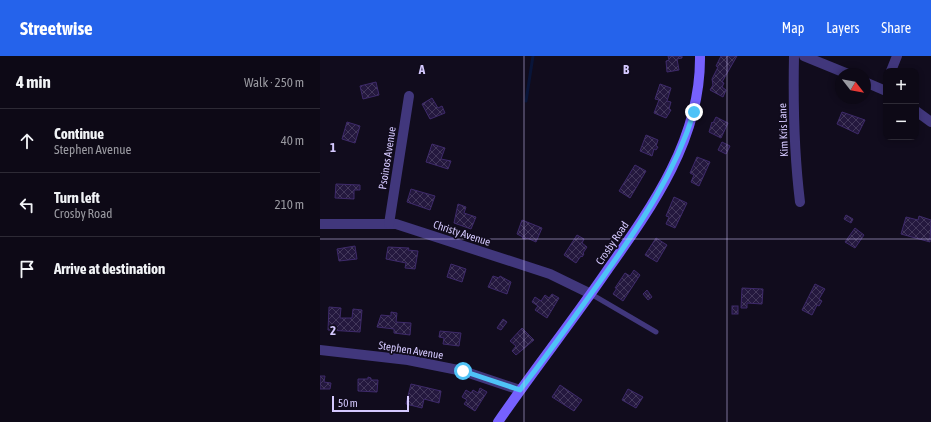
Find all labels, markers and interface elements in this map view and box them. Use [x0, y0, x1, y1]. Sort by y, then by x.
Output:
text: Streetwise [20, 17, 93, 39]
text: Map [782, 20, 804, 36]
text: Layers [826, 20, 859, 36]
text: Share [881, 20, 911, 36]
text: A [418, 62, 426, 77]
text: B [623, 62, 630, 77]
north arrow [835, 68, 871, 104]
map controls [883, 68, 919, 140]
button: + [883, 68, 919, 104]
text: 4 min [16, 72, 51, 92]
text: Walk · 250 m [244, 75, 304, 90]
route end [685, 103, 703, 121]
street label: Kim Kris Lane [776, 103, 790, 157]
button: − [883, 104, 919, 140]
text: Continue [54, 125, 104, 142]
street label: Psoinos Avenue [376, 126, 398, 190]
icon: ahead [16, 130, 38, 152]
text: 40 m [281, 133, 304, 148]
text: 1 [330, 140, 336, 155]
text: Stephen Avenue [54, 142, 131, 157]
text: Turn left [54, 189, 100, 206]
icon: left [16, 194, 38, 216]
text: 210 m [275, 197, 304, 212]
text: Crosby Road [54, 206, 112, 221]
street label: Christy Avenue [432, 218, 492, 248]
street label: Crosby Road [593, 219, 631, 267]
icon: arrive [16, 258, 38, 280]
text: Arrive at destination [54, 260, 165, 277]
text: 2 [330, 323, 336, 338]
street label: Stephen Avenue [378, 339, 444, 361]
route start [454, 362, 472, 380]
scale bar [332, 394, 409, 413]
text: 50 m [338, 397, 358, 409]

